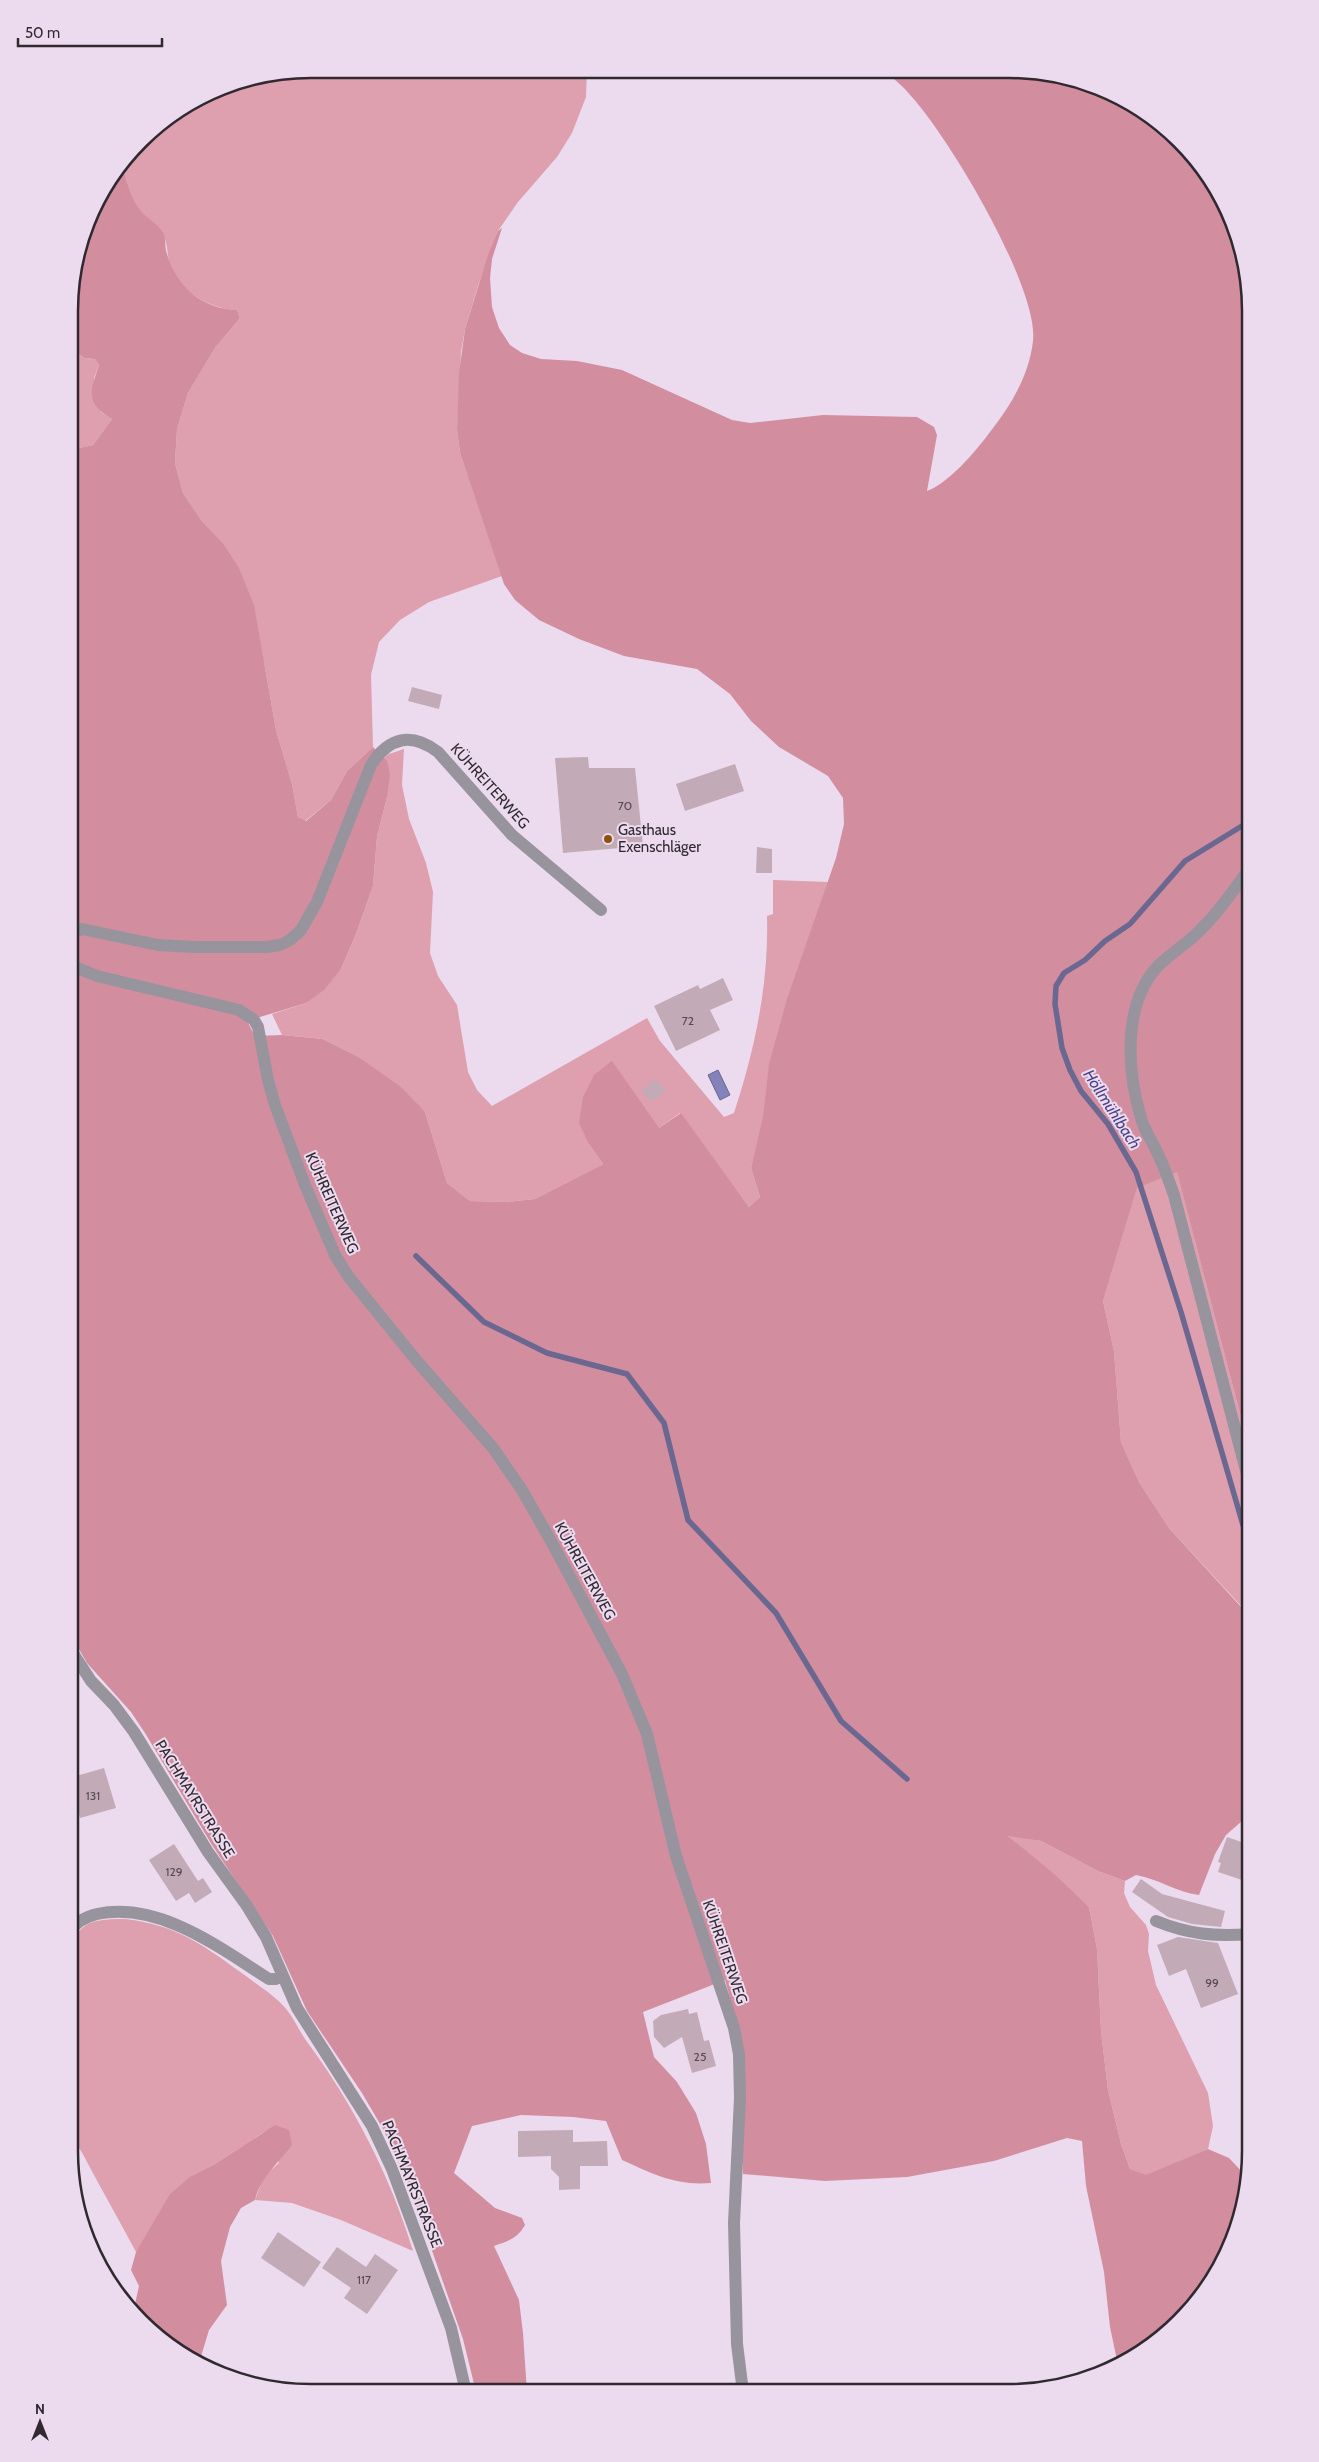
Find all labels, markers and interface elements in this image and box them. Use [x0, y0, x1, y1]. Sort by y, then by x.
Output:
scale bar [18, 15, 161, 47]
text: 50 m [25, 24, 60, 42]
street label: KÜHREITERWEG [447, 740, 533, 832]
house number: 70 [618, 798, 632, 813]
place label: Gasthaus Exenschläger [618, 821, 701, 856]
marker: Gasthaus Exenschläger [602, 833, 614, 845]
house number: 72 [682, 1013, 694, 1028]
water label: Höllmühlbach [1079, 1066, 1145, 1152]
street label: KÜHREITERWEG [302, 1150, 362, 1256]
street label: KÜHREITERWEG [551, 1519, 619, 1623]
street label: PACHMAYRSTRASSE [151, 1737, 239, 1861]
house number: 131 [86, 1788, 100, 1803]
house number: 129 [165, 1864, 183, 1879]
street label: KÜHREITERWEG [699, 1898, 751, 2006]
house number: 99 [1205, 1975, 1219, 1990]
house number: 25 [694, 2049, 706, 2064]
street label: PACHMAYRSTRASSE [378, 2118, 446, 2250]
house number: 117 [357, 2272, 371, 2287]
north arrow [15, 2397, 65, 2447]
text: N [35, 2400, 45, 2418]

